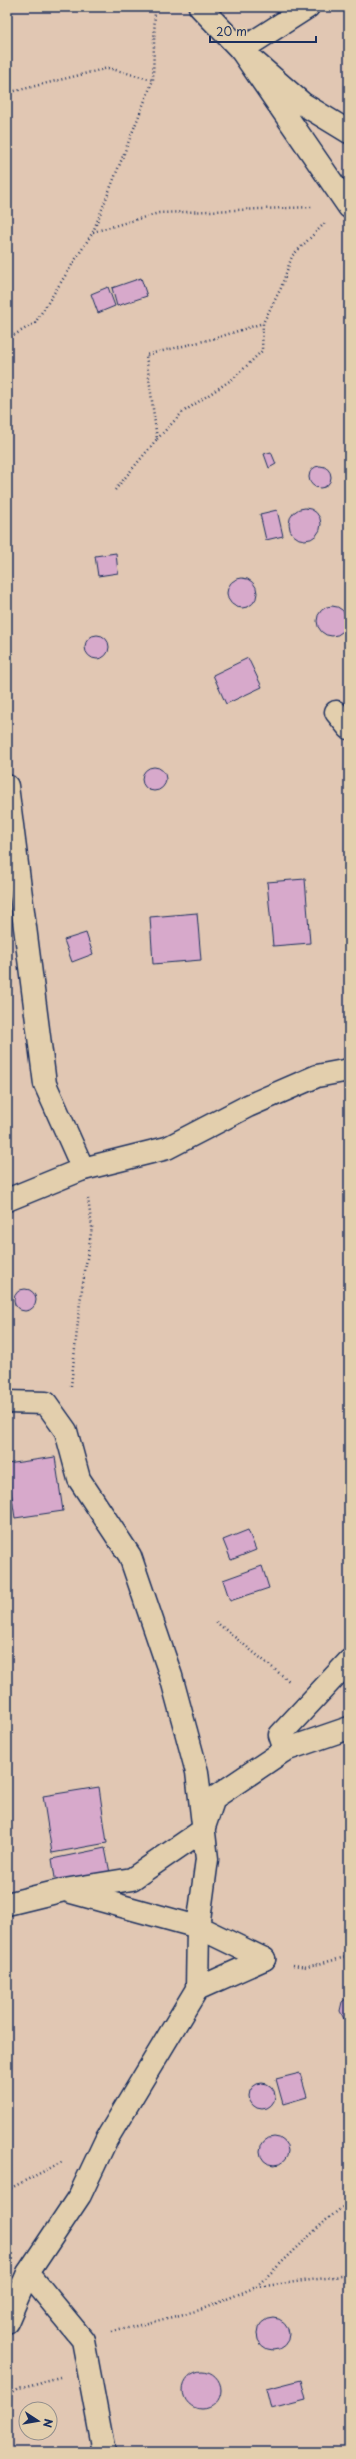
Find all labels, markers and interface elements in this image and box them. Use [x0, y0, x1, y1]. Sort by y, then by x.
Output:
scale bar [210, 18, 316, 44]
text: 20 m [216, 22, 247, 40]
north arrow [18, 2401, 58, 2441]
text: N [39, 2417, 57, 2429]

